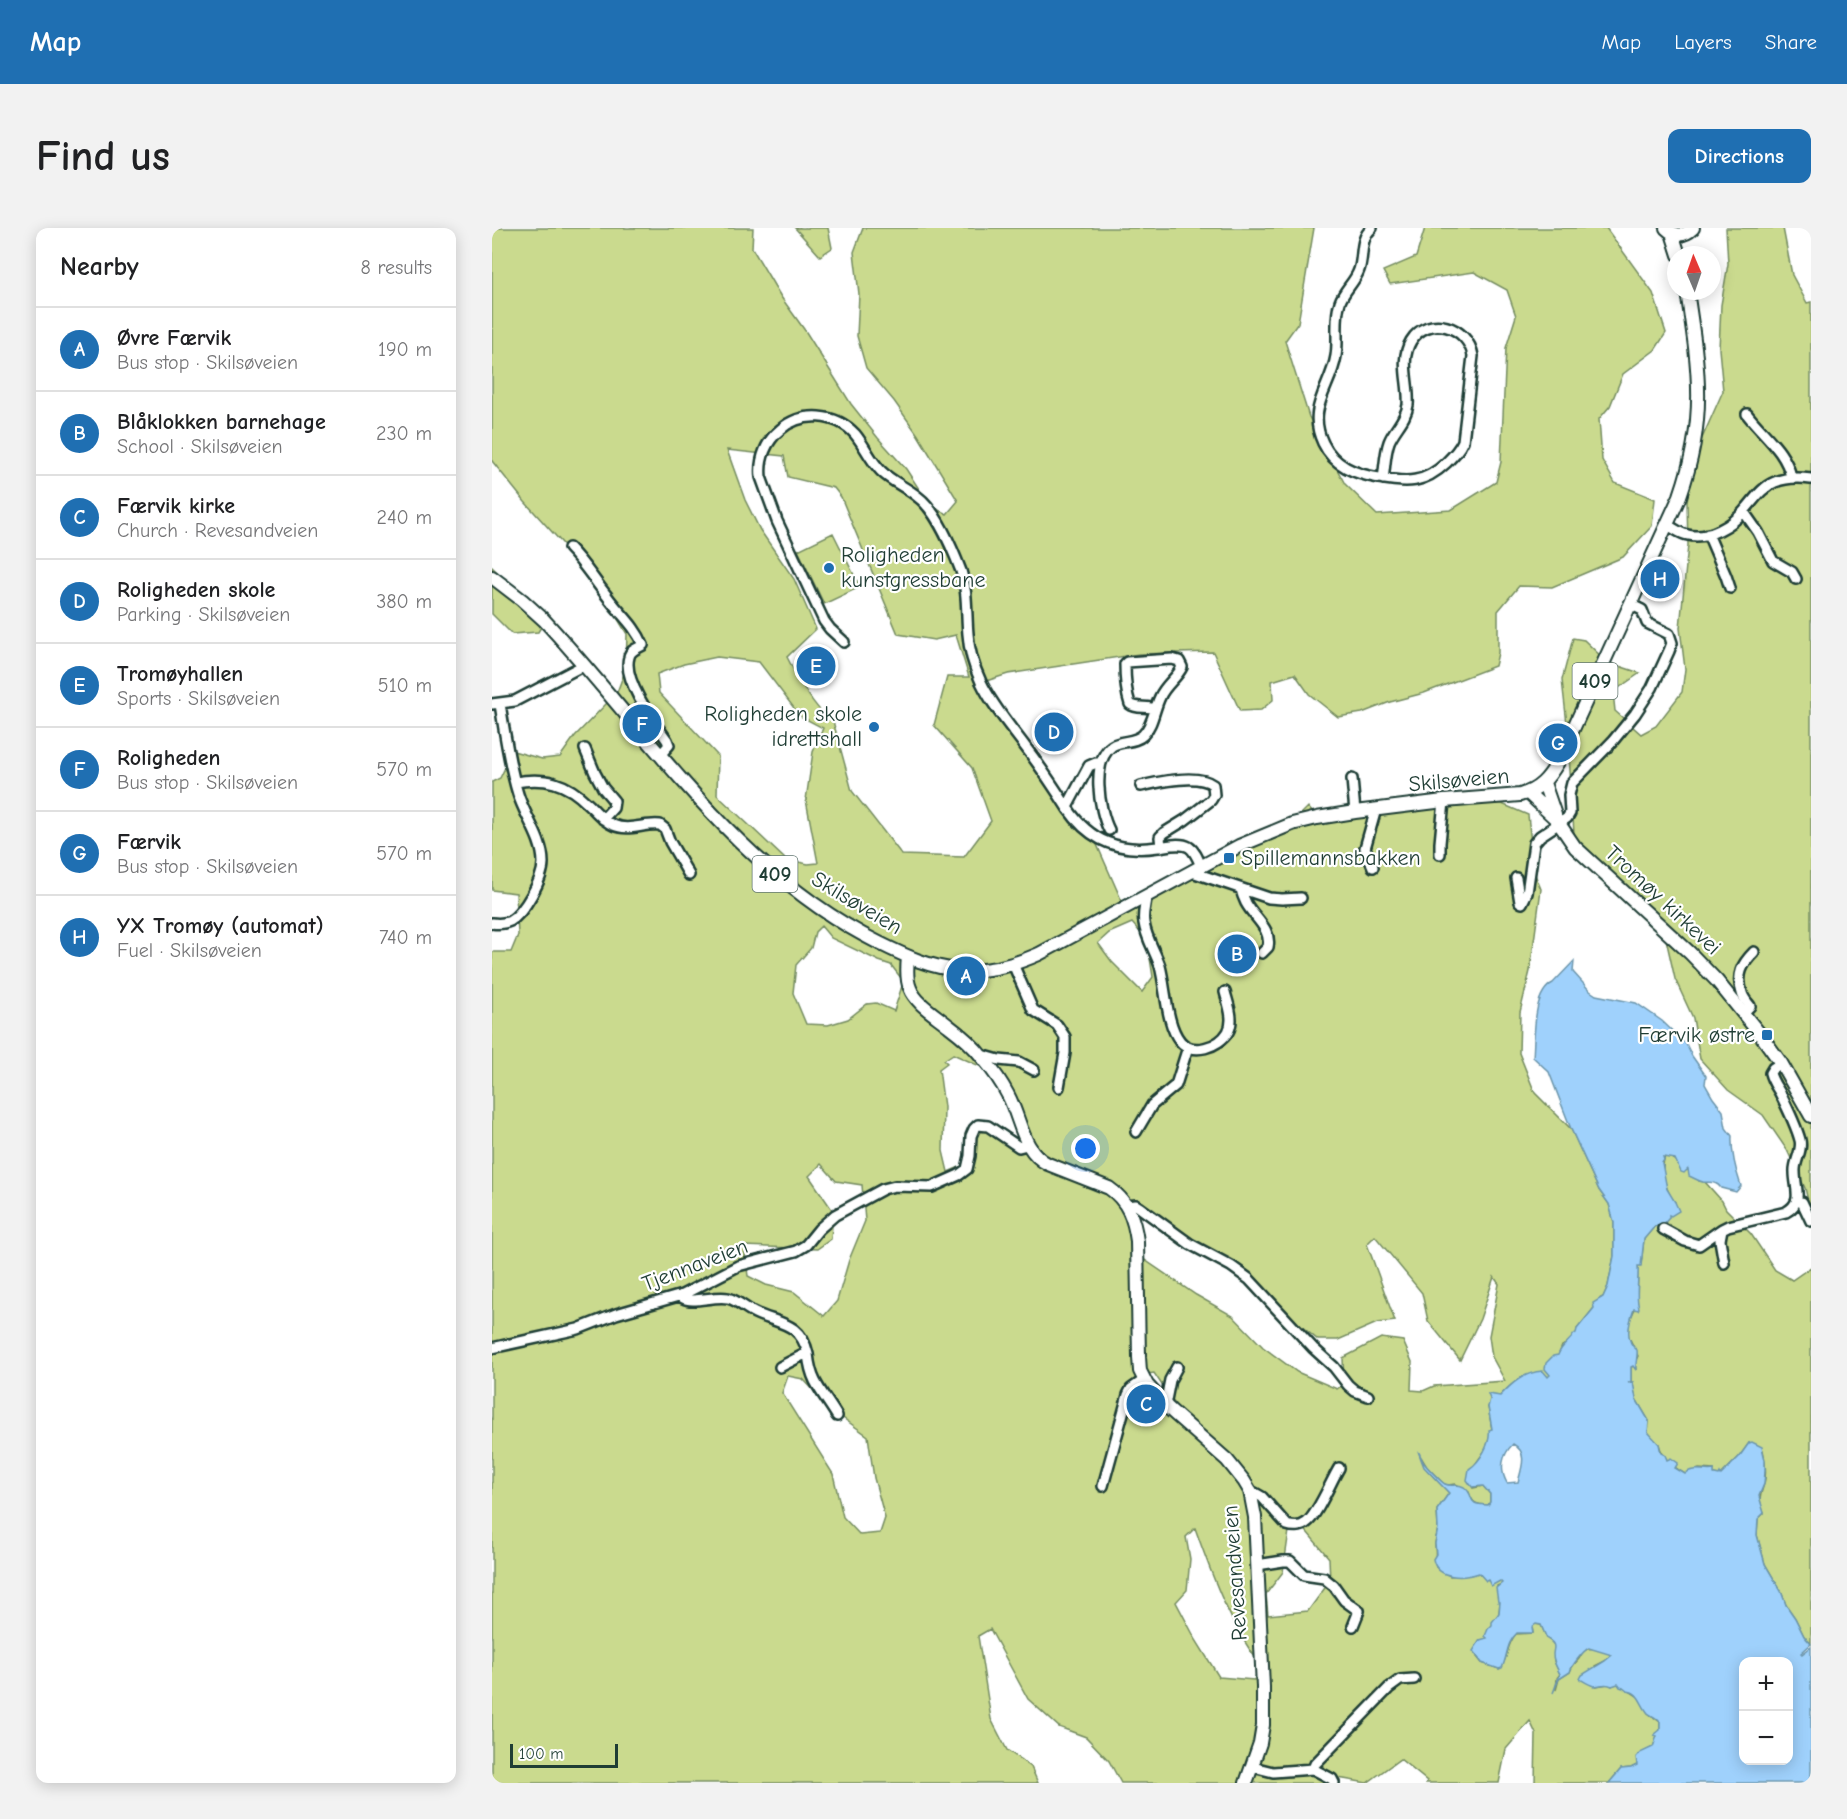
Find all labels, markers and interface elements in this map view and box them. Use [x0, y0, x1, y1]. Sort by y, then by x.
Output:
text: Map [30, 26, 81, 58]
text: Map [1602, 30, 1641, 54]
text: Layers [1674, 30, 1732, 54]
text: Share [1765, 30, 1817, 54]
button: Directions [1668, 129, 1811, 183]
text: Find us [36, 132, 170, 181]
north arrow [1667, 246, 1721, 300]
text: Nearby [60, 252, 139, 282]
text: 8 results [360, 256, 432, 279]
text: Øvre Færvik [117, 325, 231, 351]
text: A [74, 338, 85, 361]
text: 190 m [378, 338, 432, 361]
text: Bus stop · Skilsøveien [117, 351, 298, 374]
text: Blåklokken barnehage [117, 409, 326, 435]
text: B [73, 422, 86, 445]
text: 230 m [376, 422, 432, 445]
text: School · Skilsøveien [117, 435, 283, 458]
text: Færvik kirke [117, 493, 235, 519]
text: C [73, 506, 86, 529]
text: 240 m [377, 506, 432, 529]
text: Church · Revesandveien [117, 519, 318, 542]
place label: Roligheden kunstgressbane [841, 542, 985, 593]
pin: H [1640, 556, 1680, 602]
marker: Roligheden kunstgressbane [822, 561, 836, 575]
text: Roligheden skole [117, 577, 275, 603]
text: D [73, 590, 86, 613]
text: 380 m [376, 590, 432, 613]
text: Parking · Skilsøveien [117, 603, 290, 626]
pin: E [796, 644, 836, 688]
text: Tromøyhallen [117, 661, 243, 687]
road number: 409 [1572, 663, 1618, 699]
text: E [74, 674, 85, 697]
text: 510 m [378, 674, 432, 697]
text: Sports · Skilsøveien [117, 687, 280, 710]
place label: Roligheden skole idrettshall [704, 701, 862, 752]
pin: F [622, 702, 662, 746]
pin: D [1034, 710, 1074, 754]
marker: Roligheden skole idrettshall [867, 720, 881, 734]
pin: G [1538, 720, 1578, 766]
text: Roligheden [117, 745, 220, 771]
text: F [74, 758, 85, 781]
text: 570 m [376, 758, 432, 781]
street label: Skilsøveien [1408, 763, 1510, 797]
text: Bus stop · Skilsøveien [117, 771, 298, 794]
text: Færvik [117, 829, 181, 855]
street label: Tromøy kirkevei [1600, 840, 1726, 960]
text: G [72, 842, 87, 865]
text: 570 m [376, 842, 432, 865]
place label: Spillemannsbakken [1241, 845, 1421, 871]
marker: Spillemannsbakken [1222, 851, 1236, 865]
text: Bus stop · Skilsøveien [117, 855, 298, 878]
road number: 409 [752, 856, 798, 892]
street label: Skilsøveien [807, 866, 907, 940]
text: YX Tromøy (automat) [117, 913, 324, 939]
text: H [72, 926, 87, 949]
text: 740 m [379, 926, 432, 949]
pin: B [1218, 932, 1256, 976]
text: Fuel · Skilsøveien [117, 939, 262, 962]
pin: A [946, 954, 986, 999]
place label: Færvik østre [1638, 1022, 1755, 1048]
marker: Færvik østre [1760, 1028, 1774, 1042]
your location [1071, 1134, 1100, 1163]
street label: Tjennaveien [638, 1233, 752, 1297]
pin: C [1126, 1382, 1166, 1426]
street label: Revesandveien [1217, 1504, 1253, 1642]
map controls [1739, 1657, 1793, 1765]
button: + [1739, 1657, 1793, 1711]
button: − [1739, 1711, 1793, 1765]
scale bar [510, 1741, 618, 1768]
text: 100 m [519, 1745, 563, 1763]

